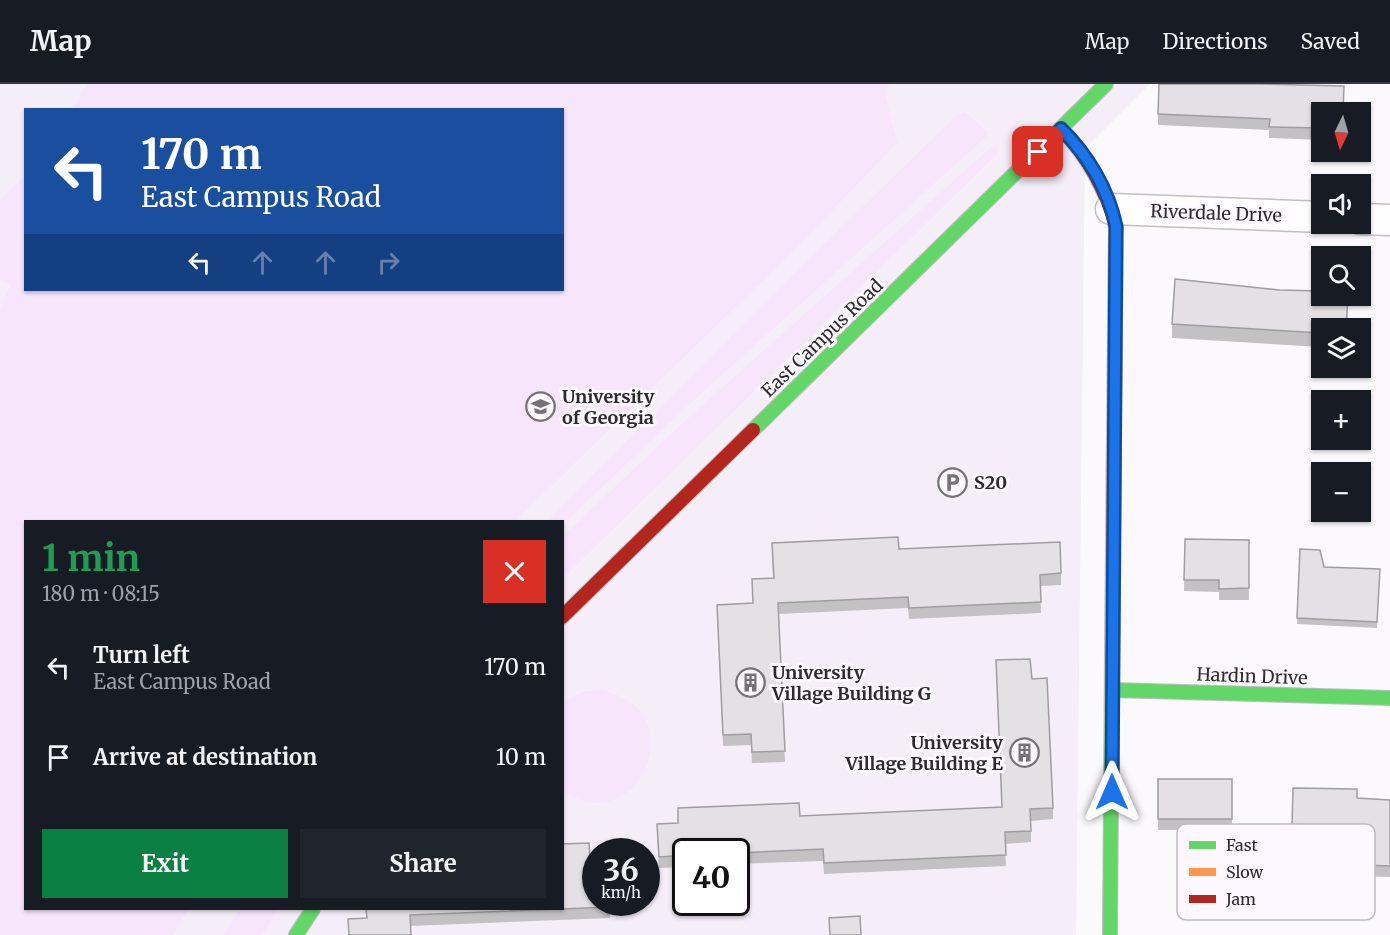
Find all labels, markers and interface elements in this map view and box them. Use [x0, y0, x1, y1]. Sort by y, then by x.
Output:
text: Map [30, 23, 92, 59]
text: Map [1085, 28, 1129, 55]
text: Directions [1162, 28, 1267, 55]
text: Saved [1300, 28, 1360, 55]
north arrow [1311, 102, 1371, 162]
map controls [1311, 102, 1371, 522]
pin [1012, 126, 1063, 177]
text: 170 m [141, 128, 262, 180]
icon: left [42, 132, 120, 210]
icon: arrive [1021, 135, 1054, 168]
button: sound [1311, 174, 1371, 234]
text: East Campus Road [141, 180, 381, 214]
street label: Riverdale Drive [1150, 199, 1282, 227]
icon: left [183, 246, 216, 279]
icon: ahead [246, 246, 279, 279]
icon: ahead [309, 246, 342, 279]
icon: right [372, 246, 405, 279]
button: search [1311, 246, 1371, 306]
street label: East Campus Road [756, 274, 888, 402]
button: layers [1311, 318, 1371, 378]
place label: University of Georgia [562, 385, 655, 429]
school or university icon: University of Georgia [525, 390, 557, 422]
button: + [1311, 390, 1371, 450]
button: − [1311, 462, 1371, 522]
parking icon: S20 [937, 466, 969, 498]
place label: S20 [974, 471, 1007, 494]
text: 1 min [42, 536, 140, 581]
button: close [483, 540, 546, 603]
text: 180 m · 08:15 [42, 581, 160, 606]
text: Turn left [93, 641, 190, 669]
icon: left [42, 651, 75, 684]
text: 170 m [484, 653, 546, 681]
place label: University Village Building G [771, 661, 931, 705]
street label: Hardin Drive [1196, 663, 1308, 689]
building icon: University Village Building G [735, 666, 767, 698]
text: East Campus Road [93, 669, 271, 694]
place label: University Village Building E [844, 731, 1003, 775]
building icon: University Village Building E [1008, 736, 1040, 768]
icon: arrive [42, 741, 75, 774]
text: Arrive at destination [93, 743, 317, 771]
text: 10 m [496, 743, 546, 771]
position arrow [1080, 760, 1144, 824]
legend [1177, 824, 1375, 920]
button: Exit [42, 829, 288, 898]
button: Share [300, 829, 546, 898]
text: Fast [1226, 835, 1259, 855]
speed limit sign: 40 [672, 838, 750, 916]
text: 36 [603, 851, 639, 889]
text: Slow [1226, 862, 1264, 882]
text: km/h [601, 883, 641, 902]
text: Jam [1225, 889, 1256, 909]

